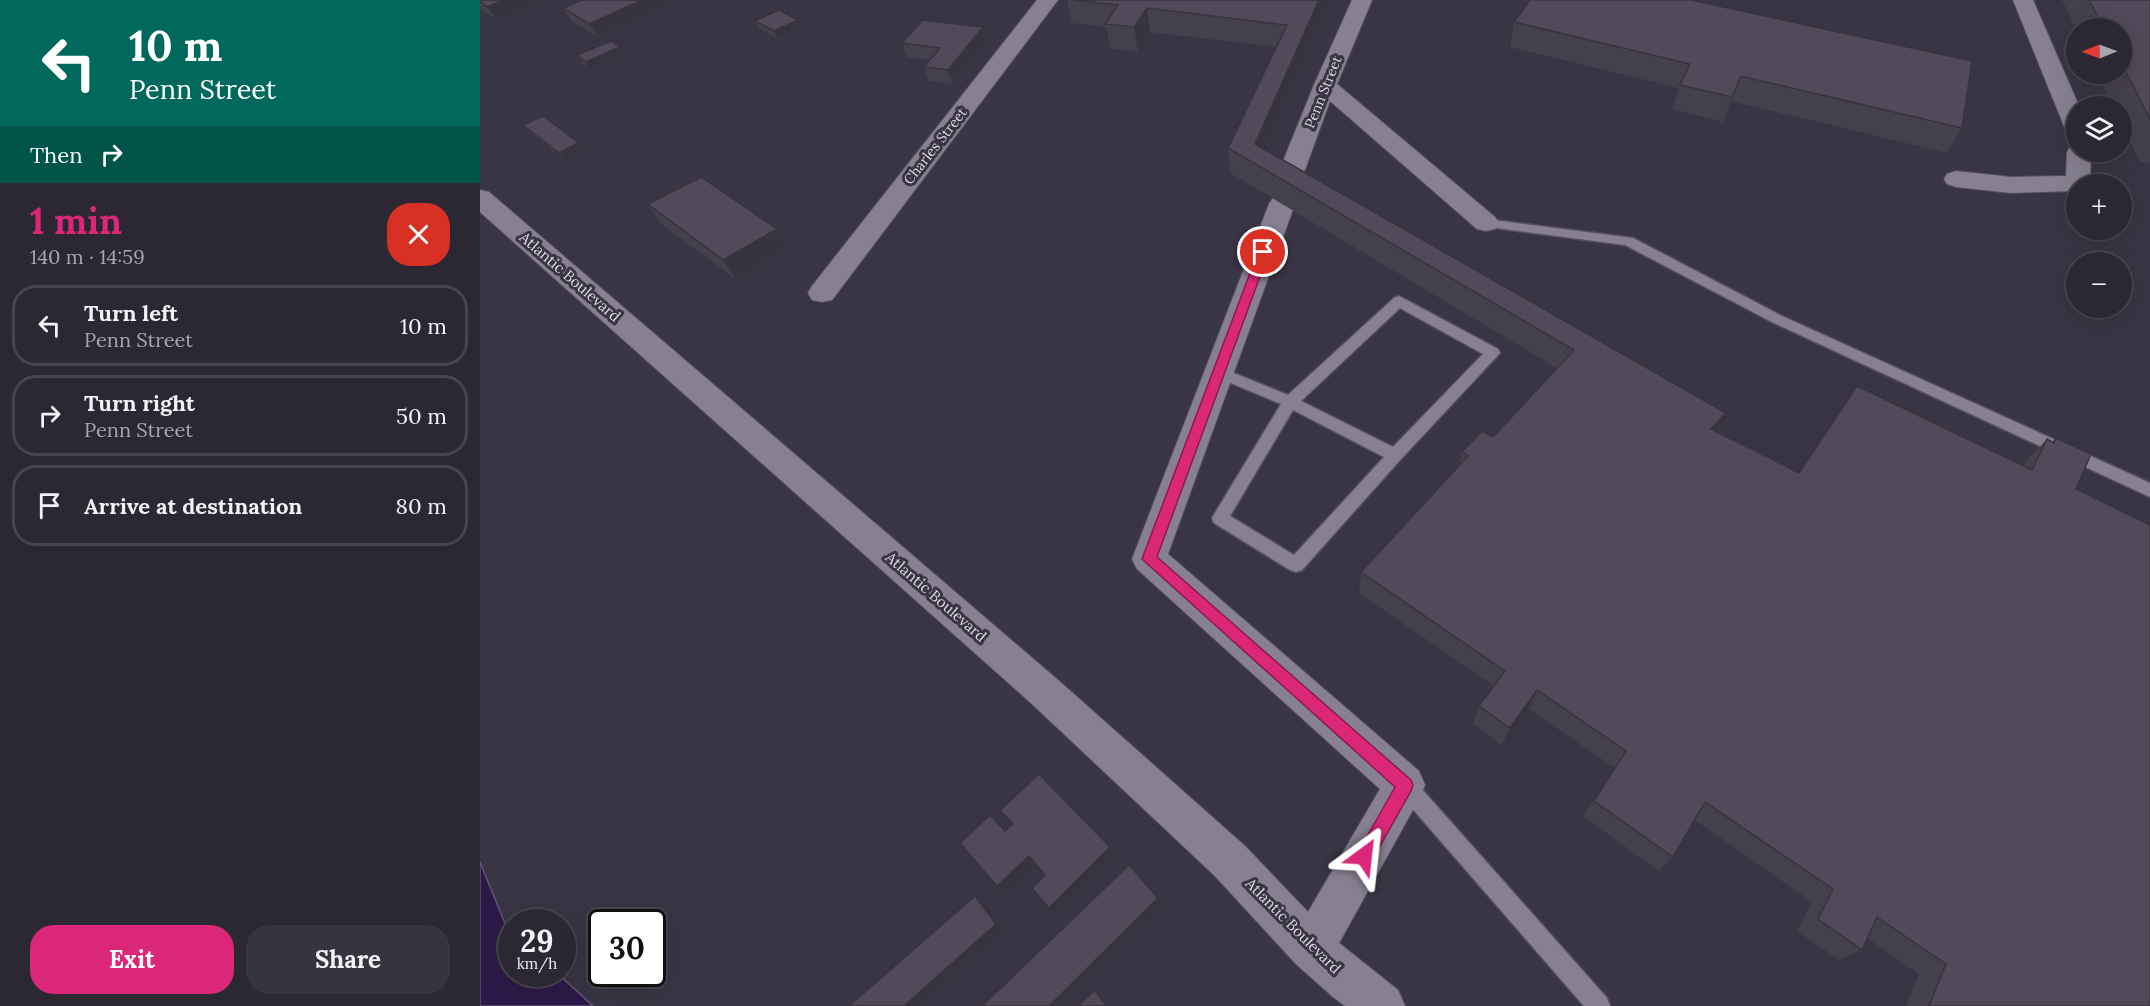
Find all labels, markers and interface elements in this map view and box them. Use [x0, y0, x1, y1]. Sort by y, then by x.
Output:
north arrow [2066, 18, 2132, 84]
map controls [2066, 18, 2132, 318]
text: 10 m [129, 19, 222, 73]
icon: left [30, 24, 108, 102]
street label: Penn Street [1300, 53, 1346, 131]
text: Penn Street [129, 72, 276, 106]
button: layers [2066, 96, 2132, 162]
street label: Charles Street [899, 103, 971, 188]
icon: right [95, 138, 128, 171]
text: Then [30, 141, 83, 169]
button: + [2066, 174, 2132, 240]
text: 1 min [30, 198, 122, 244]
button: close [387, 203, 450, 266]
pin [1237, 226, 1288, 277]
street label: Atlantic Boulevard [515, 227, 625, 326]
icon: arrive [1246, 235, 1279, 268]
text: 140 m · 14:59 [30, 244, 145, 269]
button: − [2066, 252, 2132, 318]
text: Turn left [84, 299, 178, 327]
icon: left [33, 309, 66, 342]
text: 10 m [400, 312, 447, 340]
text: Penn Street [84, 327, 193, 352]
text: Turn right [84, 389, 195, 417]
icon: right [33, 399, 66, 432]
text: 50 m [396, 402, 447, 430]
text: Penn Street [84, 417, 193, 442]
icon: arrive [33, 489, 66, 522]
text: Arrive at destination [84, 492, 302, 520]
text: 80 m [396, 492, 447, 520]
street label: Atlantic Boulevard [881, 547, 991, 646]
position arrow [1332, 824, 1396, 888]
street label: Atlantic Boulevard [1241, 873, 1345, 977]
speed limit sign: 30 [588, 909, 666, 987]
text: 29 [520, 922, 554, 960]
button: Exit [30, 925, 234, 994]
button: Share [246, 925, 450, 994]
text: km/h [517, 954, 557, 973]

